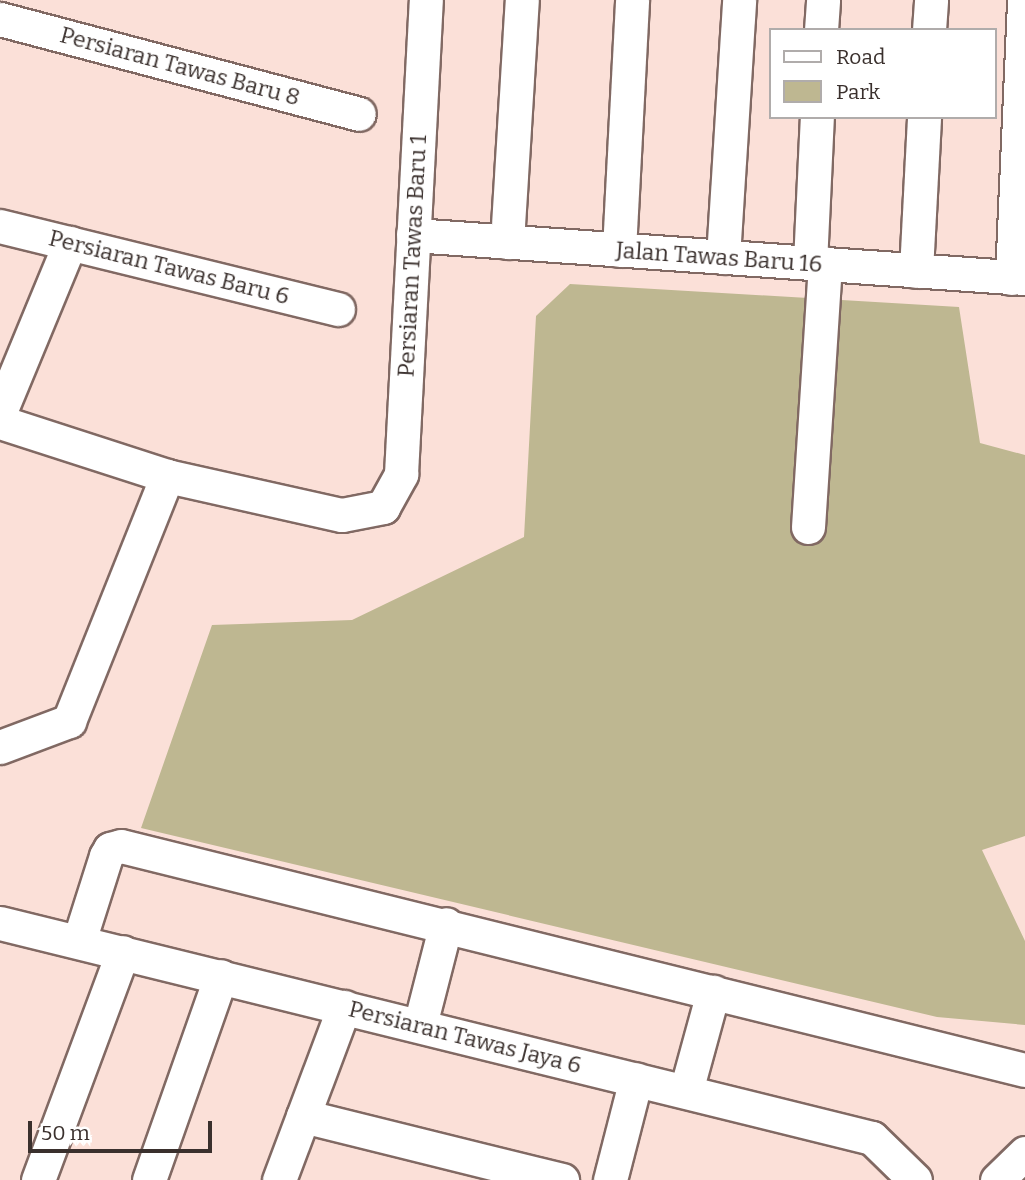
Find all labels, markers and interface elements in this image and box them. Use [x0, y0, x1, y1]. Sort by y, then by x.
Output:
street label: Persiaran Tawas Baru 8 [57, 21, 303, 111]
legend [769, 28, 997, 119]
text: Road [836, 44, 885, 70]
text: Park [836, 79, 880, 105]
street label: Persiaran Tawas Baru 1 [392, 134, 432, 378]
street label: Persiaran Tawas Baru 6 [46, 224, 292, 310]
street label: Jalan Tawas Baru 16 [615, 236, 823, 278]
street label: Persiaran Tawas Jaya 6 [346, 995, 584, 1079]
scale bar [32, 1106, 215, 1150]
text: 50 m [41, 1120, 90, 1146]

